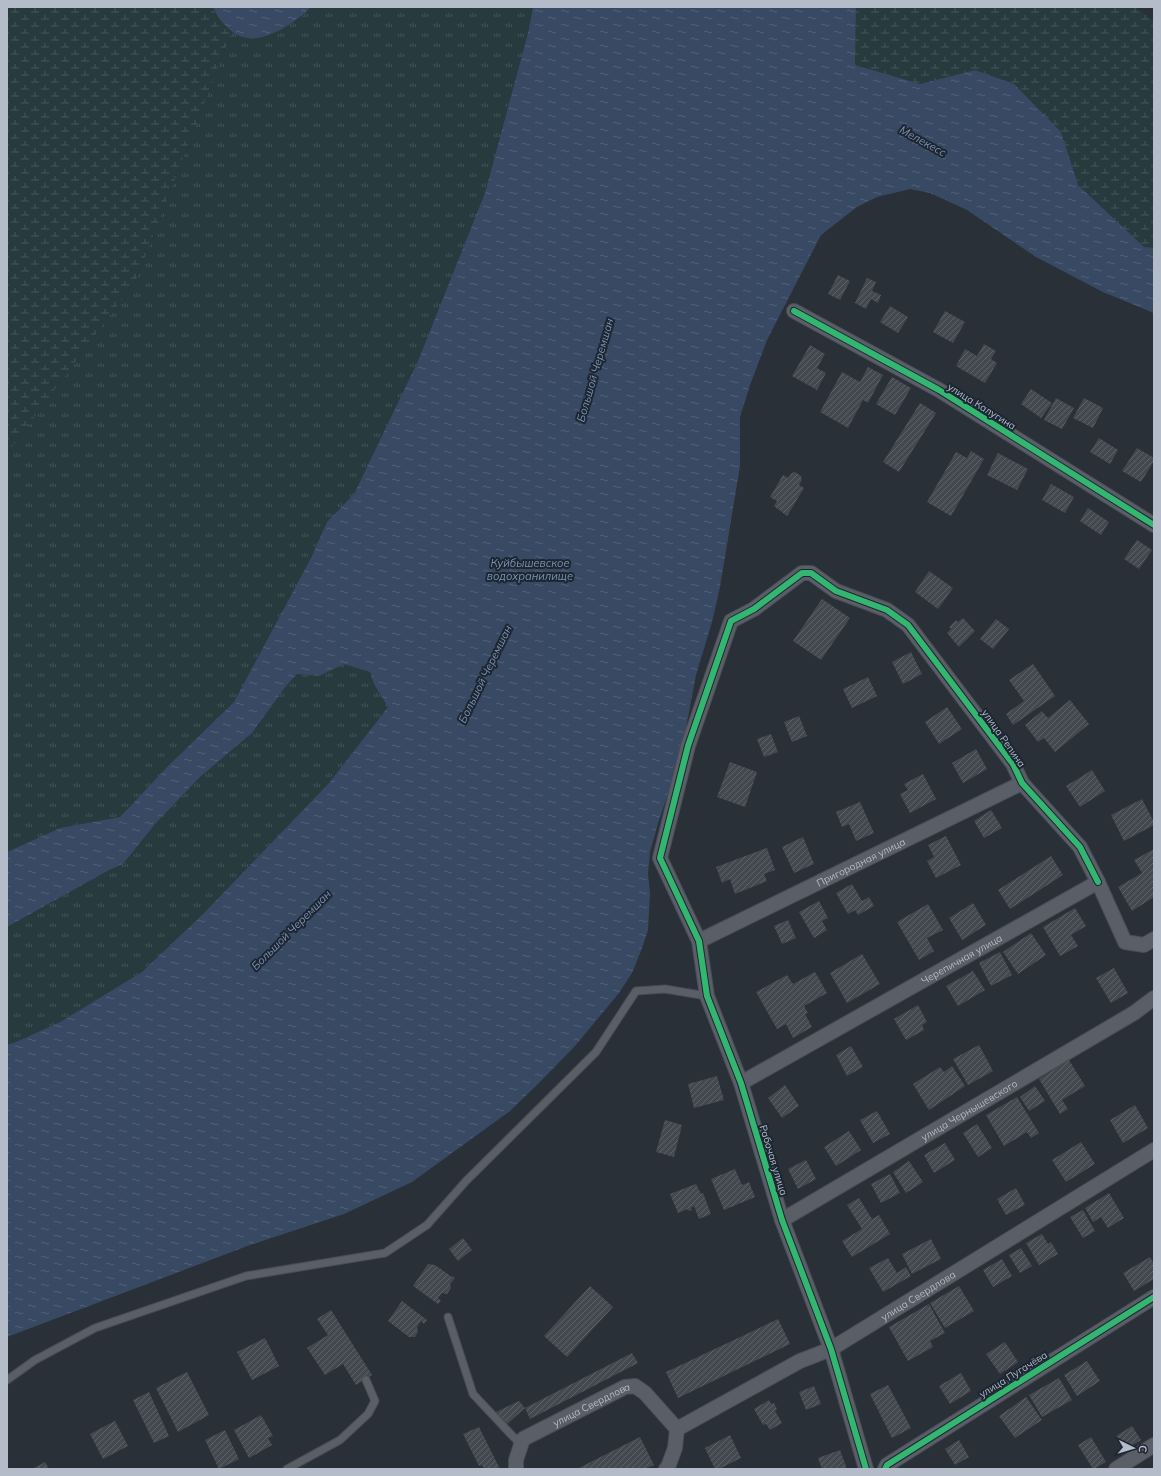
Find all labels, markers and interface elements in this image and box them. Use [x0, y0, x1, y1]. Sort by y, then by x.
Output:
water label: Мелекесс [897, 122, 949, 160]
water label: Большой Черемшан [573, 316, 617, 423]
street label: улица Калугина [945, 380, 1018, 433]
water label: Куйбышевское водохранилище [487, 556, 573, 583]
water label: Большой Черемшан [455, 622, 515, 725]
street label: улица Репина [979, 707, 1028, 770]
street label: Пригородная улица [814, 835, 908, 890]
water label: Большой Черемшан [248, 887, 334, 973]
street label: Черепичная улица [919, 931, 1005, 987]
street label: улица Чернышевского [919, 1077, 1020, 1144]
street label: Рабочая улица [757, 1123, 790, 1197]
street label: улица Свердлова [879, 1268, 958, 1324]
street label: улица Пугачёва [977, 1348, 1050, 1401]
street label: улица Свердлова [551, 1381, 631, 1430]
north arrow [1113, 1428, 1153, 1468]
text: С [1136, 1445, 1150, 1454]

